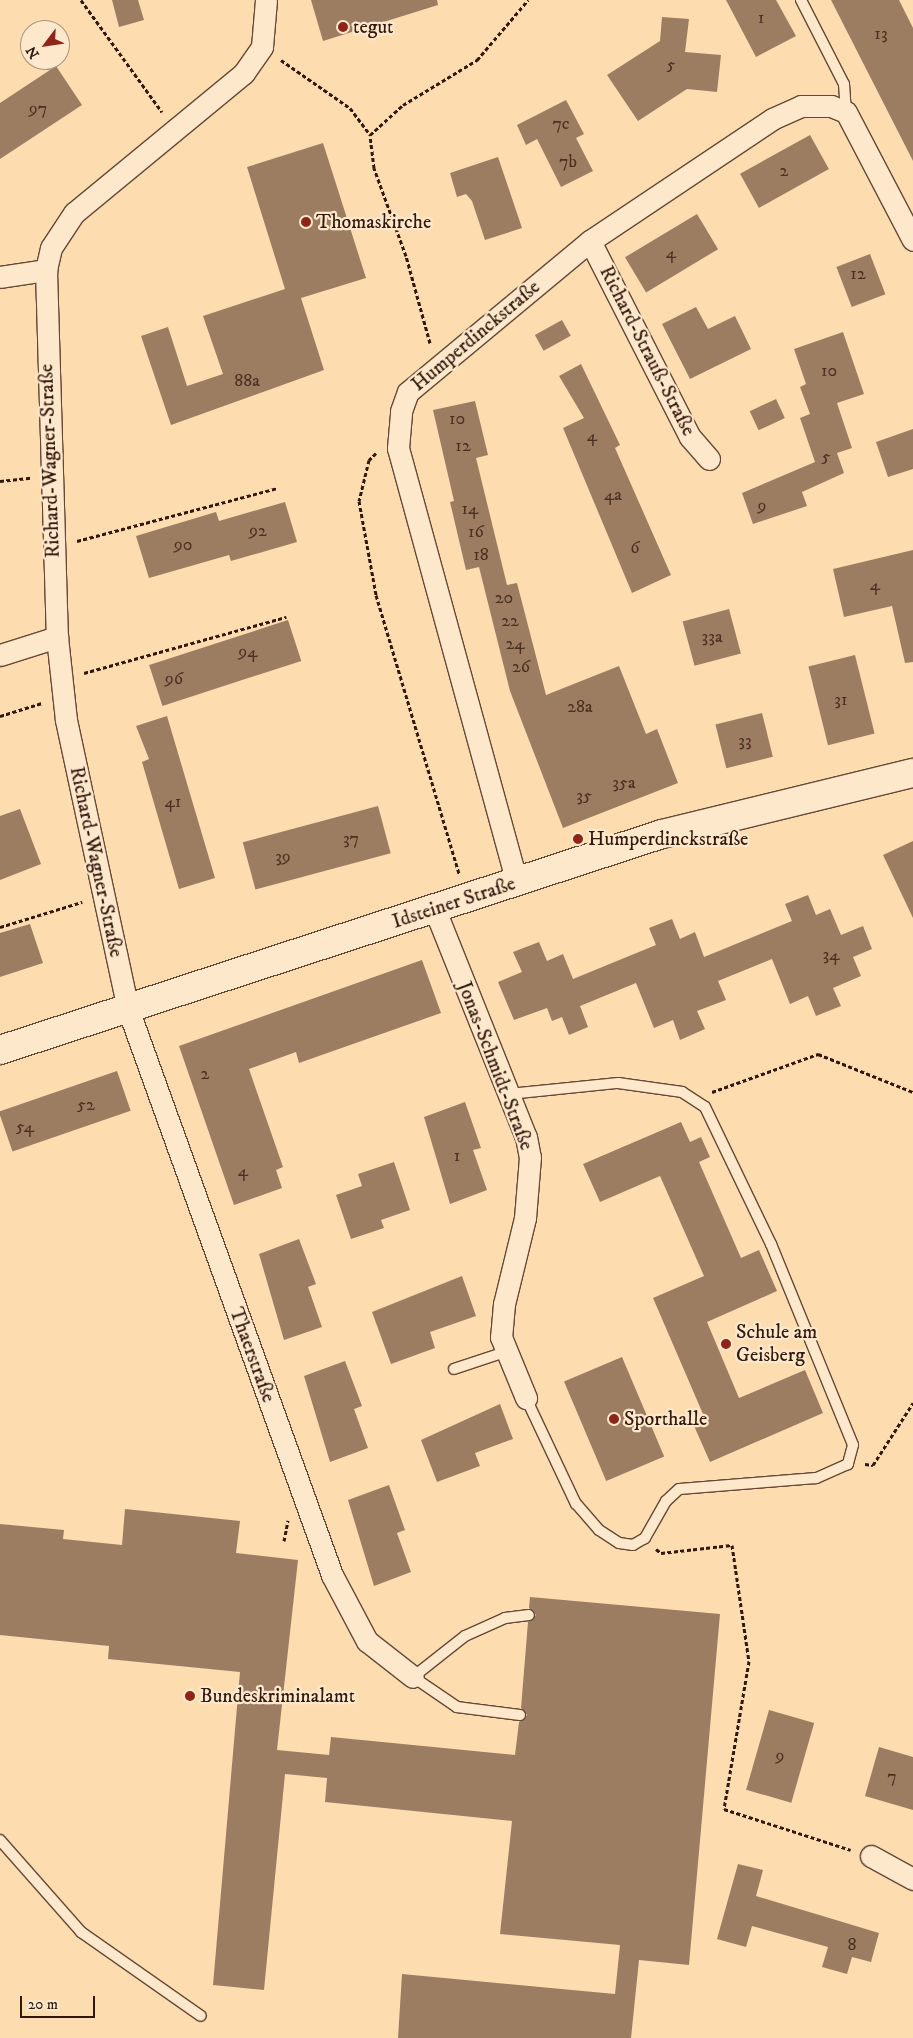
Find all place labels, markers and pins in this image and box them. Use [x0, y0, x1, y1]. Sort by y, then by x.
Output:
place label: tegut [353, 15, 393, 39]
marker: tegut [337, 21, 349, 33]
place label: Thomaskirche [316, 210, 431, 234]
marker: Thomaskirche [300, 216, 312, 228]
place label: Humperdinckstraße [588, 827, 748, 851]
marker: Humperdinckstraße [572, 833, 584, 845]
place label: Schule am Geisberg [736, 1320, 817, 1367]
marker: Schule am Geisberg [720, 1338, 732, 1350]
place label: Sporthalle [624, 1407, 707, 1431]
marker: Sporthalle [608, 1413, 620, 1425]
place label: Bundeskriminalamt [200, 1684, 355, 1708]
marker: Bundeskriminalamt [184, 1690, 196, 1702]

